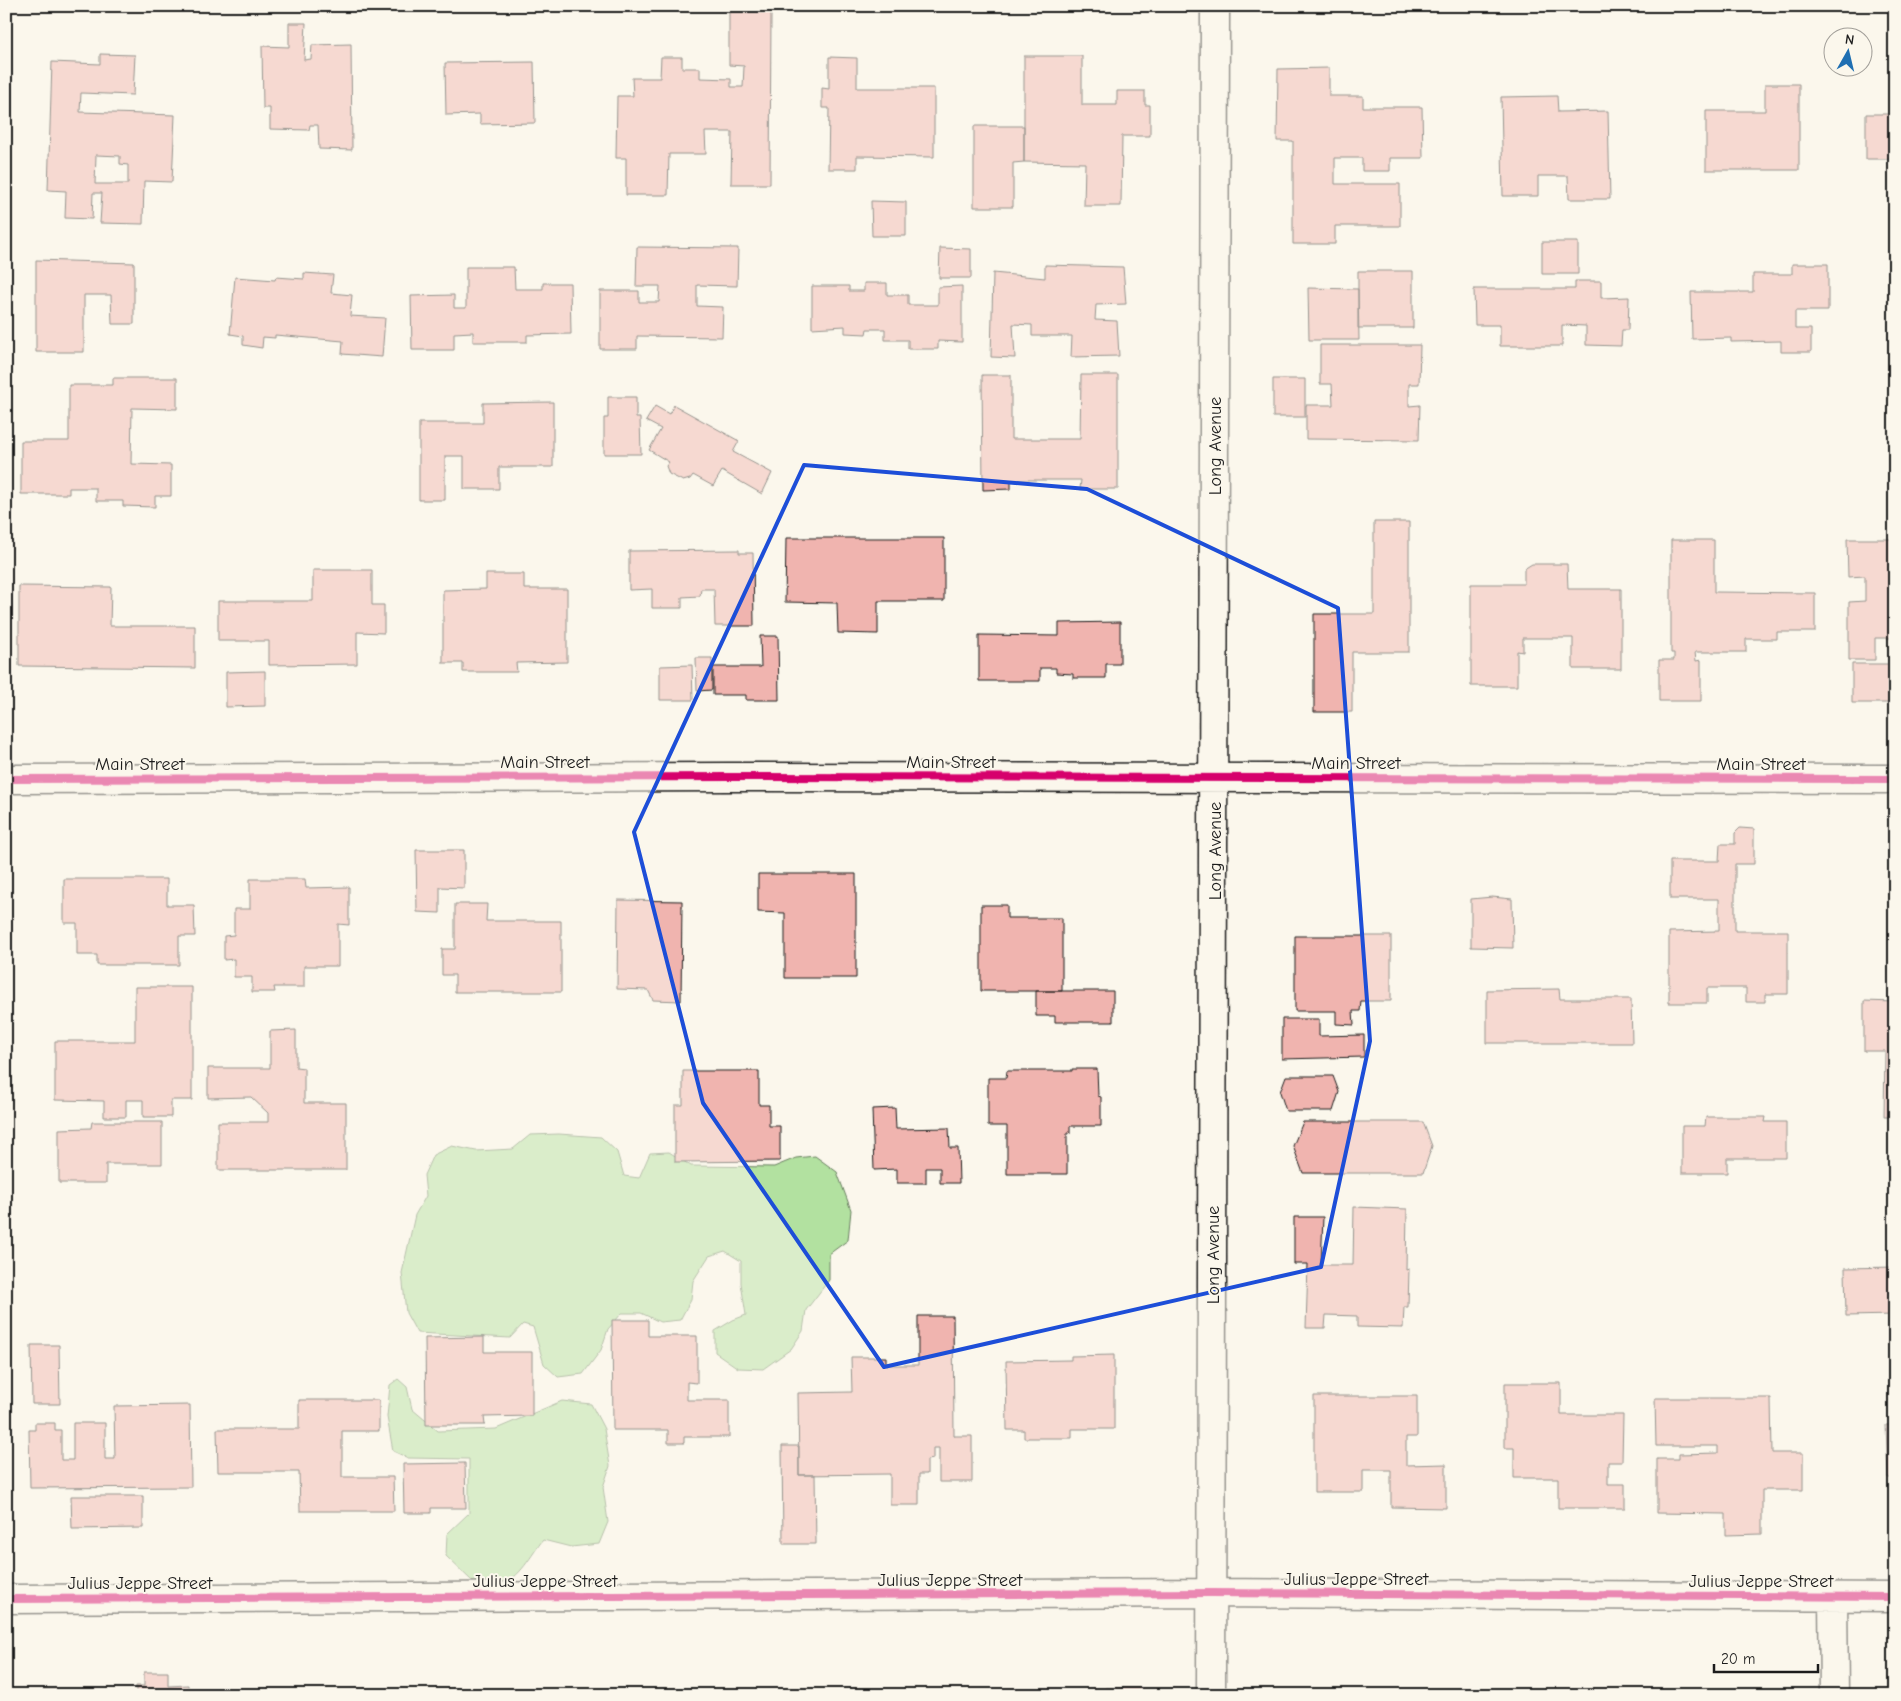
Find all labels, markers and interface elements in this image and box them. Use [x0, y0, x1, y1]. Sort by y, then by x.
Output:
north arrow [1824, 28, 1874, 78]
text: N [1844, 31, 1855, 49]
street label: Long Avenue [1205, 397, 1226, 495]
street label: Main Street [500, 752, 591, 773]
street label: Main Street [906, 752, 997, 773]
street label: Main Street [1311, 753, 1402, 774]
street label: Main Street [95, 754, 186, 775]
street label: Main Street [1716, 754, 1807, 775]
street label: Long Avenue [1205, 802, 1226, 900]
street label: Long Avenue [1203, 1206, 1224, 1304]
street label: Julius Jeppe Street [1284, 1569, 1429, 1590]
street label: Julius Jeppe Street [878, 1570, 1023, 1591]
street label: Julius Jeppe Street [473, 1571, 618, 1592]
street label: Julius Jeppe Street [1689, 1571, 1834, 1592]
street label: Julius Jeppe Street [68, 1573, 213, 1594]
scale bar [1714, 1641, 1817, 1673]
text: 20 m [1721, 1650, 1755, 1668]

